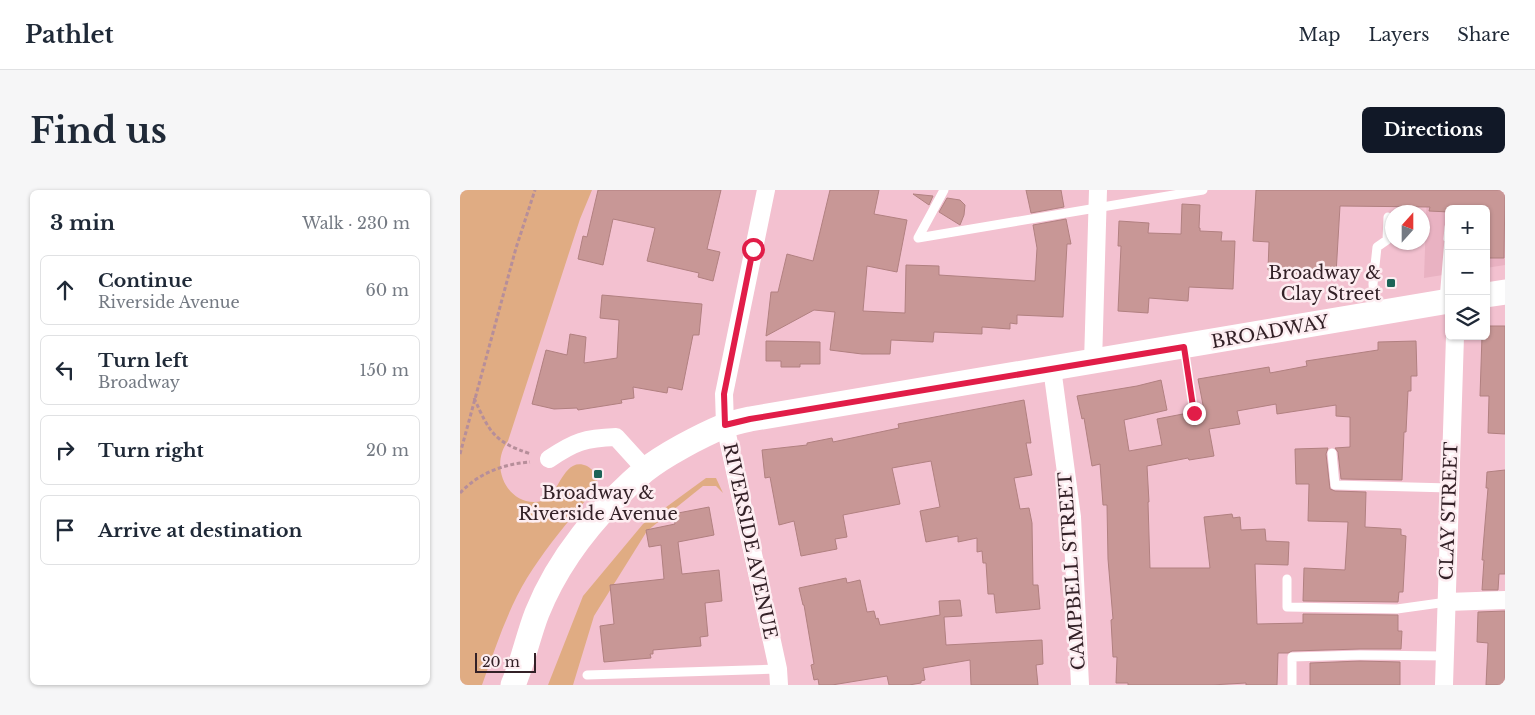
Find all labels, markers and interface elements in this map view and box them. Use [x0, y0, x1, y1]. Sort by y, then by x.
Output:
text: Pathlet [25, 20, 114, 49]
text: Map [1299, 24, 1340, 46]
text: Layers [1368, 24, 1429, 46]
text: Share [1457, 24, 1510, 46]
button: Directions [1362, 107, 1505, 153]
text: Find us [30, 109, 167, 152]
north arrow [1385, 205, 1430, 250]
map controls [1445, 205, 1490, 340]
button: + [1445, 205, 1490, 250]
text: 3 min [50, 210, 115, 236]
text: Walk · 230 m [302, 213, 410, 233]
route start [742, 238, 765, 261]
button: − [1445, 250, 1490, 295]
place label: Broadway & Clay Street [1268, 262, 1381, 305]
text: Continue [98, 269, 193, 292]
icon: ahead [51, 276, 79, 304]
marker: Broadway & Clay Street [1385, 277, 1397, 289]
text: 60 m [366, 280, 409, 300]
text: Riverside Avenue [98, 292, 240, 312]
button: layers [1445, 295, 1490, 340]
street label: BROADWAY [1210, 311, 1331, 353]
text: Turn left [98, 349, 189, 372]
icon: left [51, 356, 79, 384]
text: 150 m [360, 360, 409, 380]
text: Broadway [98, 372, 180, 392]
route end [1183, 402, 1206, 425]
icon: right [51, 436, 79, 464]
text: Turn right [98, 439, 204, 462]
text: 20 m [366, 440, 409, 460]
street label: RIVERSIDE AVENUE [718, 441, 782, 641]
street label: CLAY STREET [1436, 441, 1462, 581]
marker: Broadway & Riverside Avenue [592, 468, 604, 480]
street label: CAMPBELL STREET [1054, 471, 1090, 671]
place label: Broadway & Riverside Avenue [518, 482, 678, 525]
icon: arrive [51, 516, 79, 544]
text: Arrive at destination [98, 519, 302, 542]
scale bar [475, 650, 536, 673]
text: 20 m [482, 653, 520, 671]

